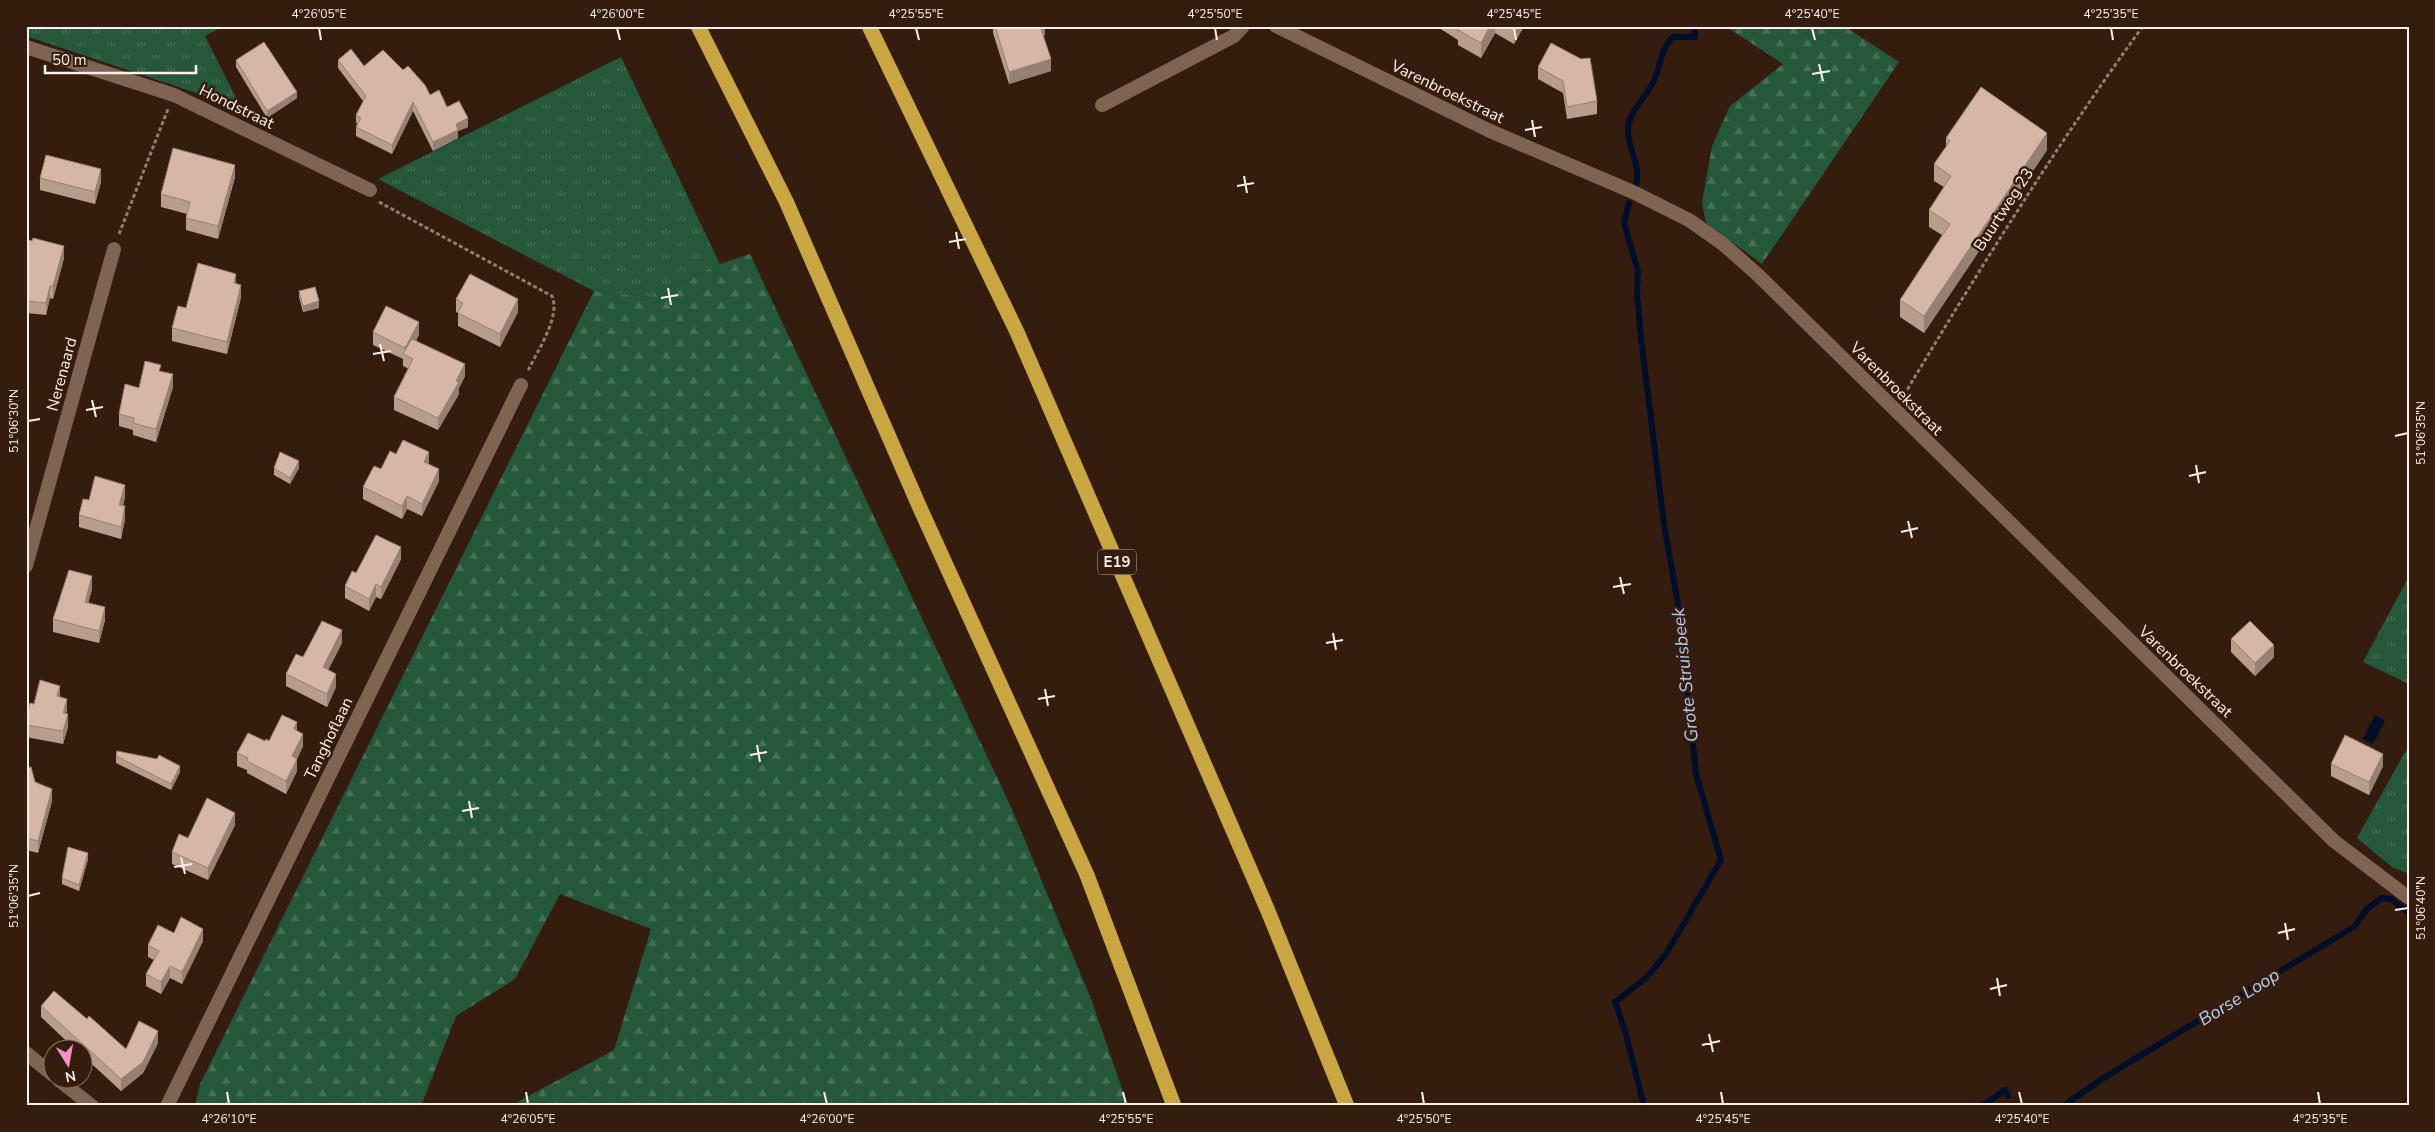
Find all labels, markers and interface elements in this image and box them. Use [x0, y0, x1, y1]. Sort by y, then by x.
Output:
text: 4°26'05"E [292, 6, 346, 22]
text: 4°26'00"E [590, 6, 644, 22]
text: 4°25'55"E [889, 6, 943, 22]
text: 4°25'50"E [1188, 6, 1242, 22]
text: 4°25'45"E [1487, 6, 1541, 22]
text: 4°25'40"E [1785, 6, 1839, 22]
text: 4°25'35"E [2084, 6, 2138, 22]
scale bar [45, 42, 196, 74]
text: 50 m [52, 50, 87, 70]
street label: Varenbroekstraat [1386, 55, 1508, 129]
street label: Hondstraat [195, 79, 278, 135]
street label: Buurtweg 23 [1969, 164, 2039, 255]
street label: Nerenaard [42, 335, 82, 414]
street label: Varenbroekstraat [1844, 337, 1948, 440]
text: 51°06'30"N [6, 389, 22, 453]
text: 51°06'35"N [2413, 401, 2429, 465]
road number: E19 [1098, 550, 1136, 574]
water label: Grote Struisbeek [1666, 606, 1704, 743]
street label: Varenbroekstraat [2133, 620, 2238, 723]
street label: Tanghoflaan [299, 693, 358, 783]
text: 51°06'35"N [6, 864, 22, 928]
text: 51°06'40"N [2413, 876, 2429, 940]
water label: Borse Loop [2194, 963, 2284, 1031]
north arrow [42, 1040, 92, 1090]
text: N [63, 1066, 77, 1087]
text: 4°26'10"E [202, 1111, 256, 1127]
text: 4°26'05"E [501, 1111, 555, 1127]
text: 4°26'00"E [800, 1111, 854, 1127]
text: 4°25'55"E [1099, 1111, 1153, 1127]
text: 4°25'50"E [1397, 1111, 1451, 1127]
text: 4°25'45"E [1696, 1111, 1750, 1127]
text: 4°25'40"E [1995, 1111, 2049, 1127]
text: 4°25'35"E [2293, 1111, 2347, 1127]

